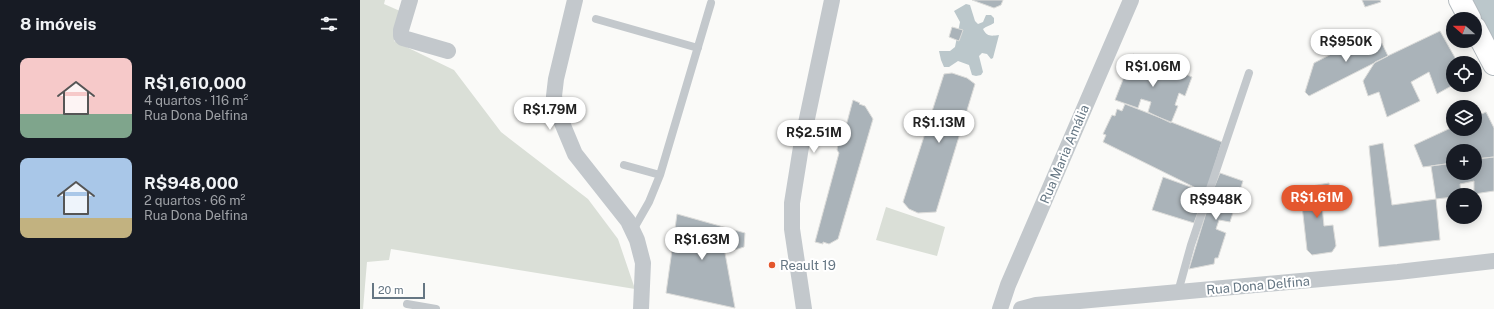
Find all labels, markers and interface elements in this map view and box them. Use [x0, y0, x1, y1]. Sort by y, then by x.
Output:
north arrow [1446, 12, 1482, 48]
map controls [1446, 12, 1482, 224]
icon: filters [318, 13, 340, 35]
text: 8 imóveis [20, 14, 96, 34]
pin: R$950K [1313, 29, 1379, 63]
text: R$950K [1320, 34, 1372, 49]
pin: R$1.06M [1116, 54, 1190, 88]
button: locate [1446, 56, 1482, 92]
text: R$1.06M [1125, 59, 1181, 74]
text: R$1,610,000 [144, 73, 246, 93]
icon: home [52, 74, 100, 122]
text: 4 quartos · 116 m² [144, 93, 248, 108]
pin: R$1.79M [513, 97, 587, 131]
button: layers [1446, 100, 1482, 136]
text: R$1.79M [523, 102, 577, 117]
street label: Rua Maria Amália [1037, 103, 1092, 206]
text: Rua Dona Delfina [144, 108, 248, 123]
pin: R$1.13M [902, 110, 976, 144]
text: R$1.13M [912, 115, 966, 130]
pin: R$2.51M [777, 120, 851, 154]
text: R$2.51M [786, 125, 842, 140]
button: + [1446, 144, 1482, 180]
text: R$948,000 [144, 173, 239, 193]
icon: home [52, 174, 100, 222]
pin: R$1.61M [1280, 185, 1354, 219]
pin: R$948K [1183, 187, 1249, 221]
button: − [1446, 188, 1482, 224]
text: R$1.61M [1290, 190, 1344, 205]
text: R$948K [1190, 192, 1243, 207]
text: 2 quartos · 66 m² [144, 193, 245, 208]
text: Rua Dona Delfina [144, 208, 248, 223]
pin: R$1.63M [665, 227, 739, 261]
text: R$1.63M [674, 232, 730, 247]
place label: Reault 19 [780, 258, 836, 273]
marker: Reault 19 [767, 260, 777, 270]
street label: Rua Dona Delfina [1206, 274, 1310, 297]
scale bar [372, 281, 425, 300]
text: 20 m [378, 284, 403, 296]

